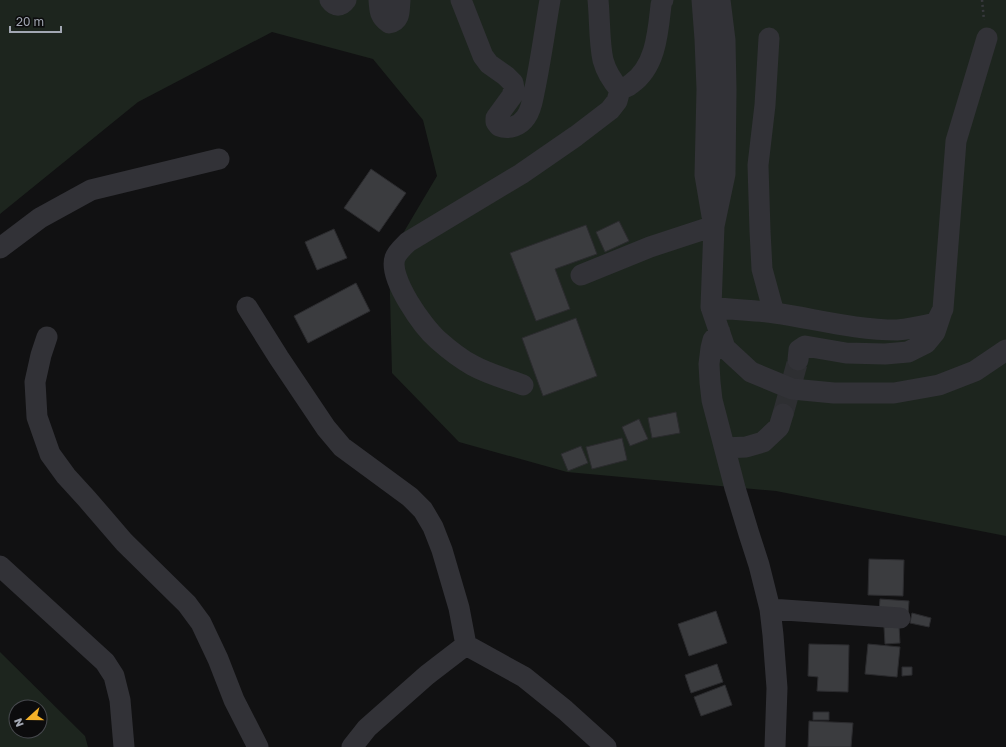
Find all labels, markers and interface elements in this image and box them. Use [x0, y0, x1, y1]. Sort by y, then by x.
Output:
scale bar [10, 8, 61, 34]
text: 20 m [16, 14, 44, 29]
north arrow [8, 699, 48, 739]
text: N [11, 717, 26, 729]

